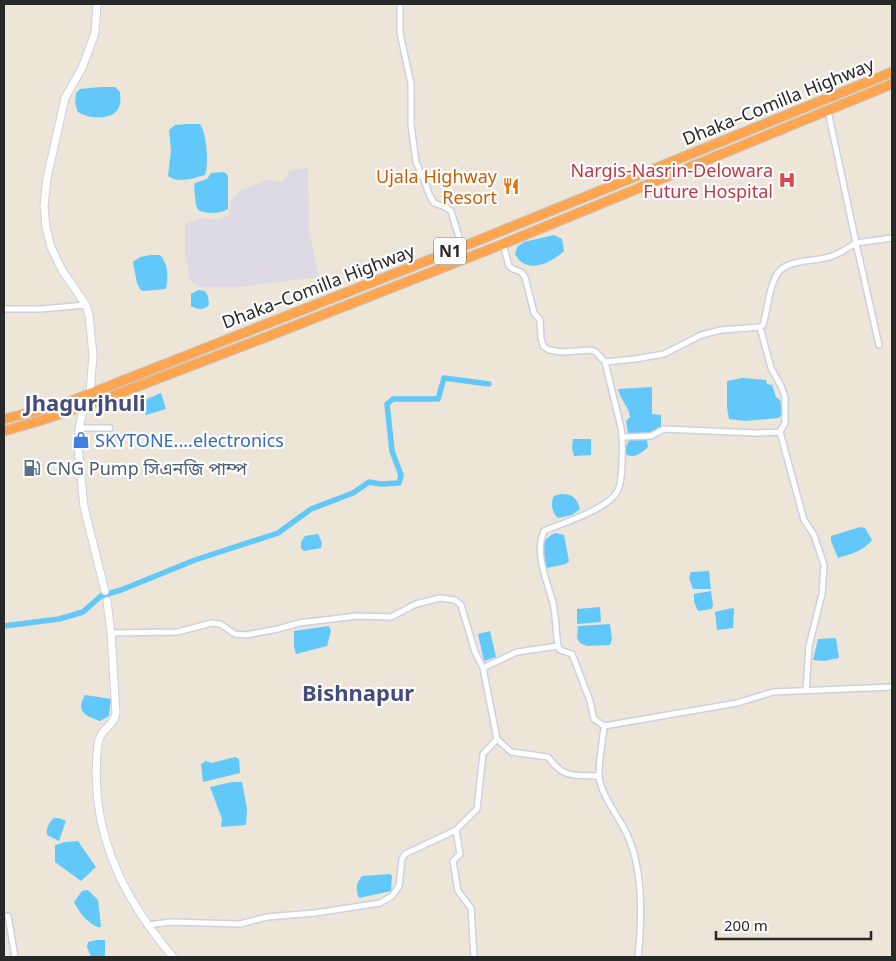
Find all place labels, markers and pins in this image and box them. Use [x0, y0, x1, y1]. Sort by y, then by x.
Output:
place label: Nargis-Nasrin-Delowara Future Hospital [571, 158, 773, 203]
place label: Ujala Highway Resort [376, 164, 498, 209]
hospital icon: Nargis-Nasrin-Delowara Future Hospital [777, 170, 797, 190]
restaurant icon: Ujala Highway Resort [501, 176, 521, 196]
place label: SKYTONE....electronics [95, 428, 284, 452]
shop icon: SKYTONE....electronics [71, 430, 91, 450]
place label: CNG Pump সিএনজি পাম্প [46, 456, 248, 480]
fuel station icon: CNG Pump সিএনজি পাম্প [22, 458, 42, 478]

